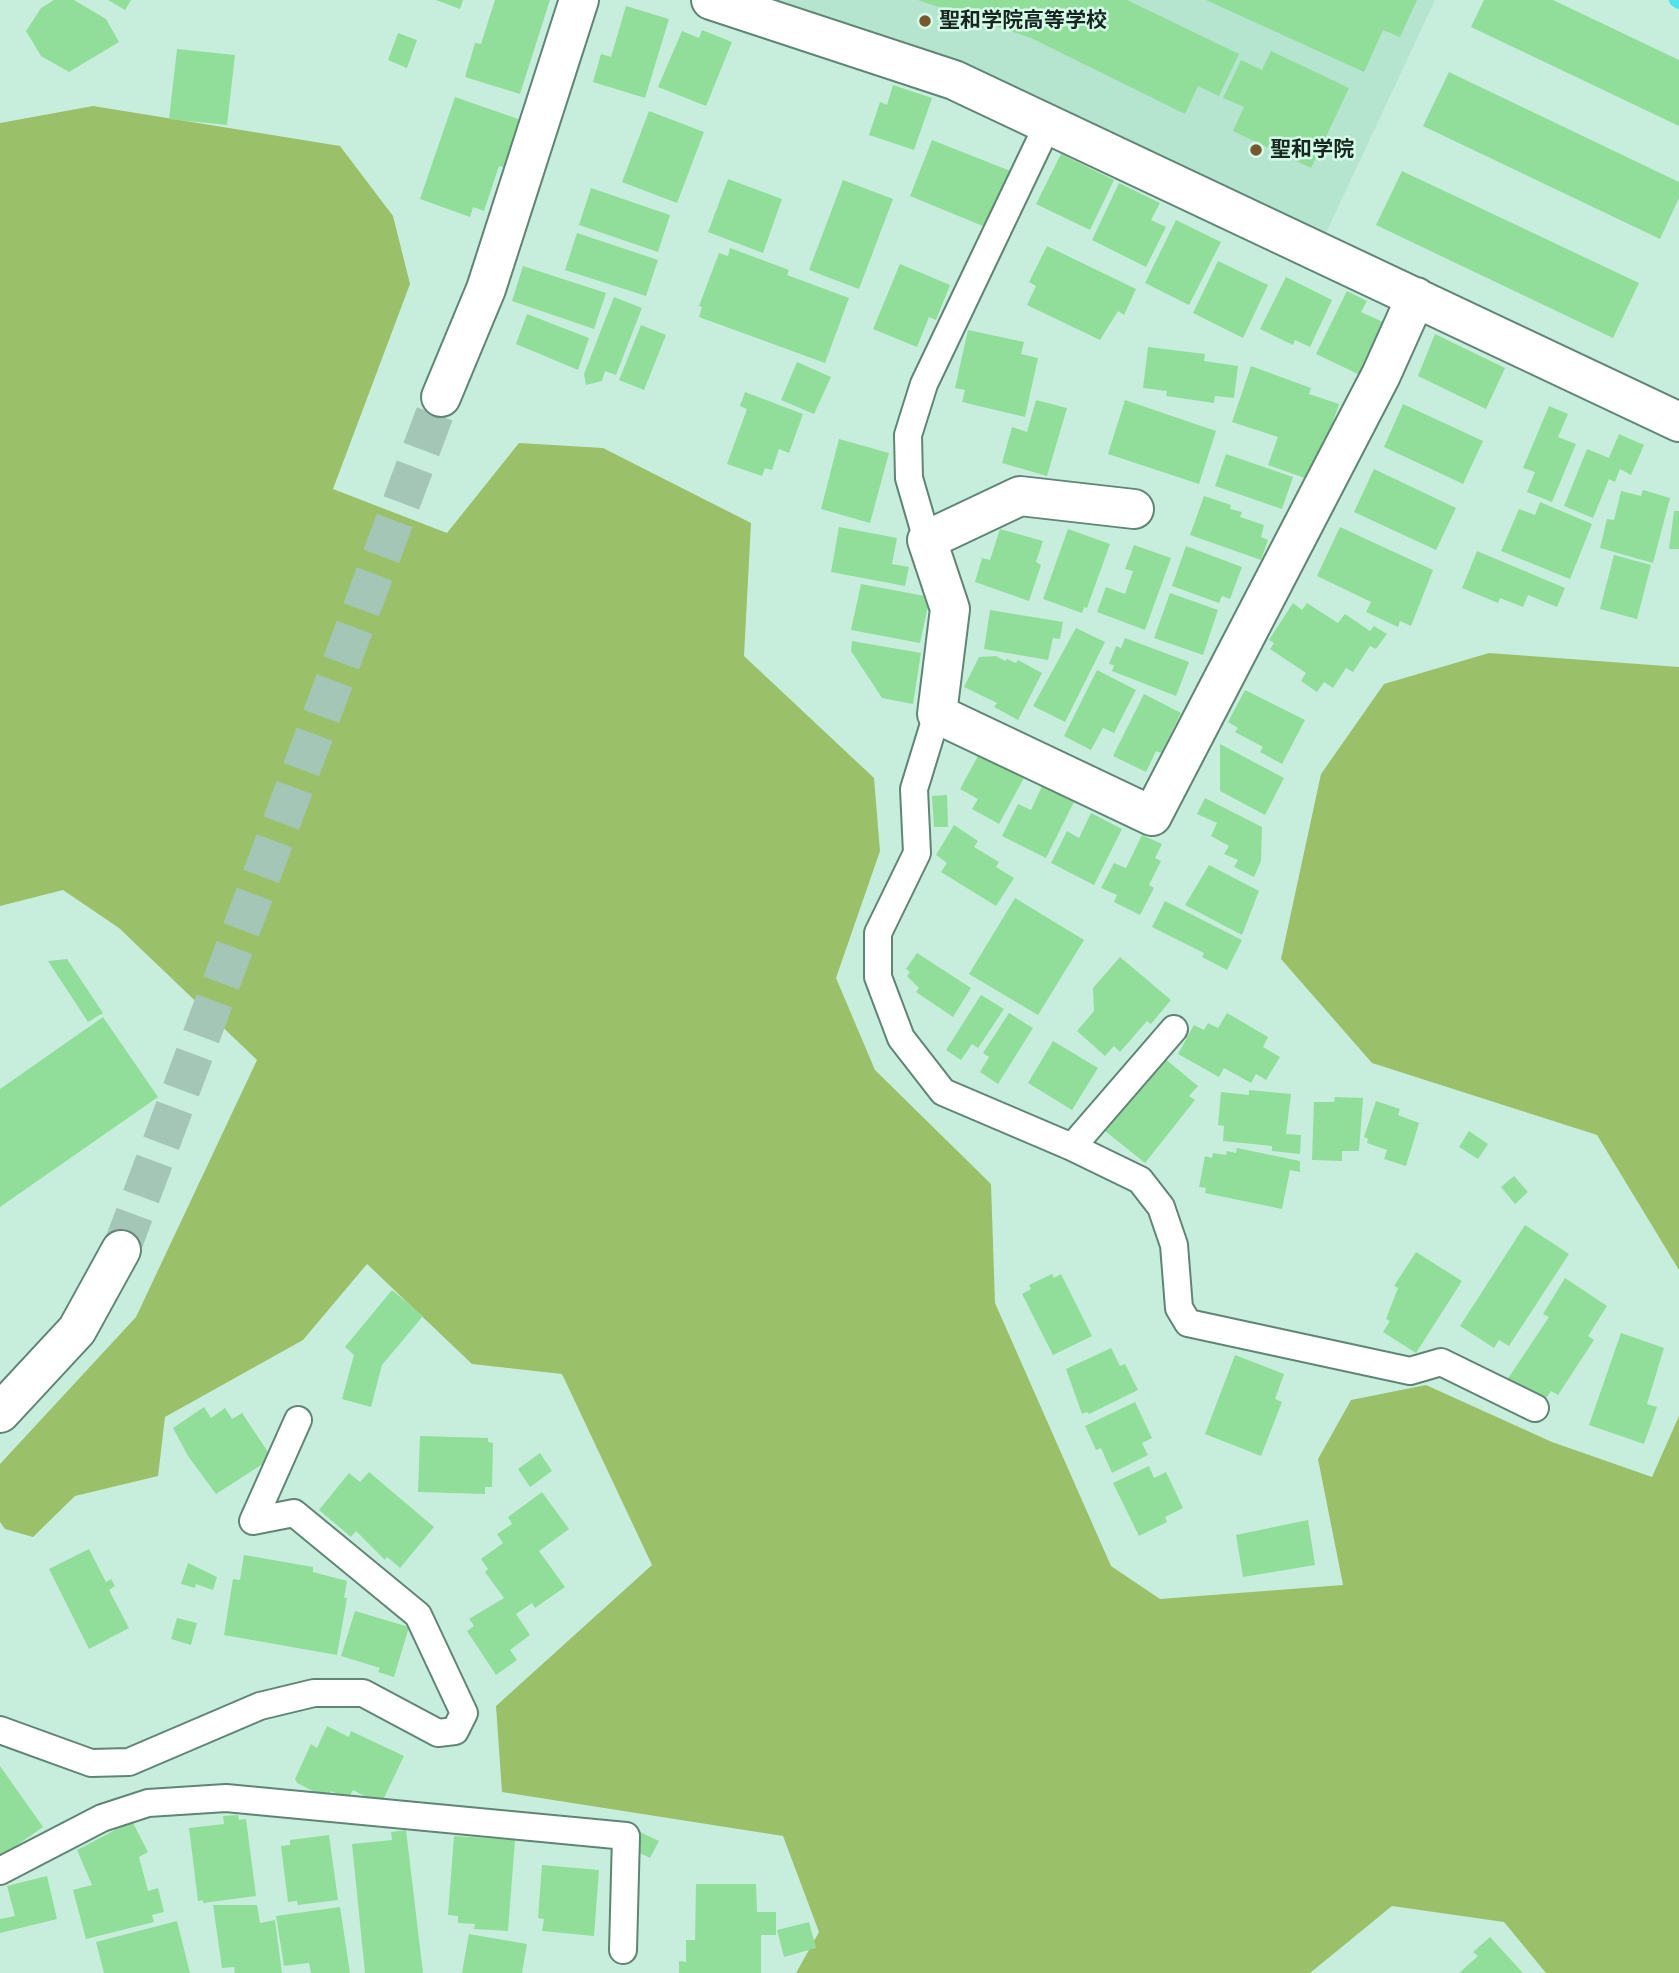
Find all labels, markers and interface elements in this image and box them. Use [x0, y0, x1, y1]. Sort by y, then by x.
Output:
place label: 聖和学院高等学校 [939, 8, 1107, 34]
marker: 聖和学院高等学校 [917, 13, 933, 29]
place label: 聖和学院 [1270, 137, 1354, 163]
marker: 聖和学院 [1248, 142, 1264, 158]

